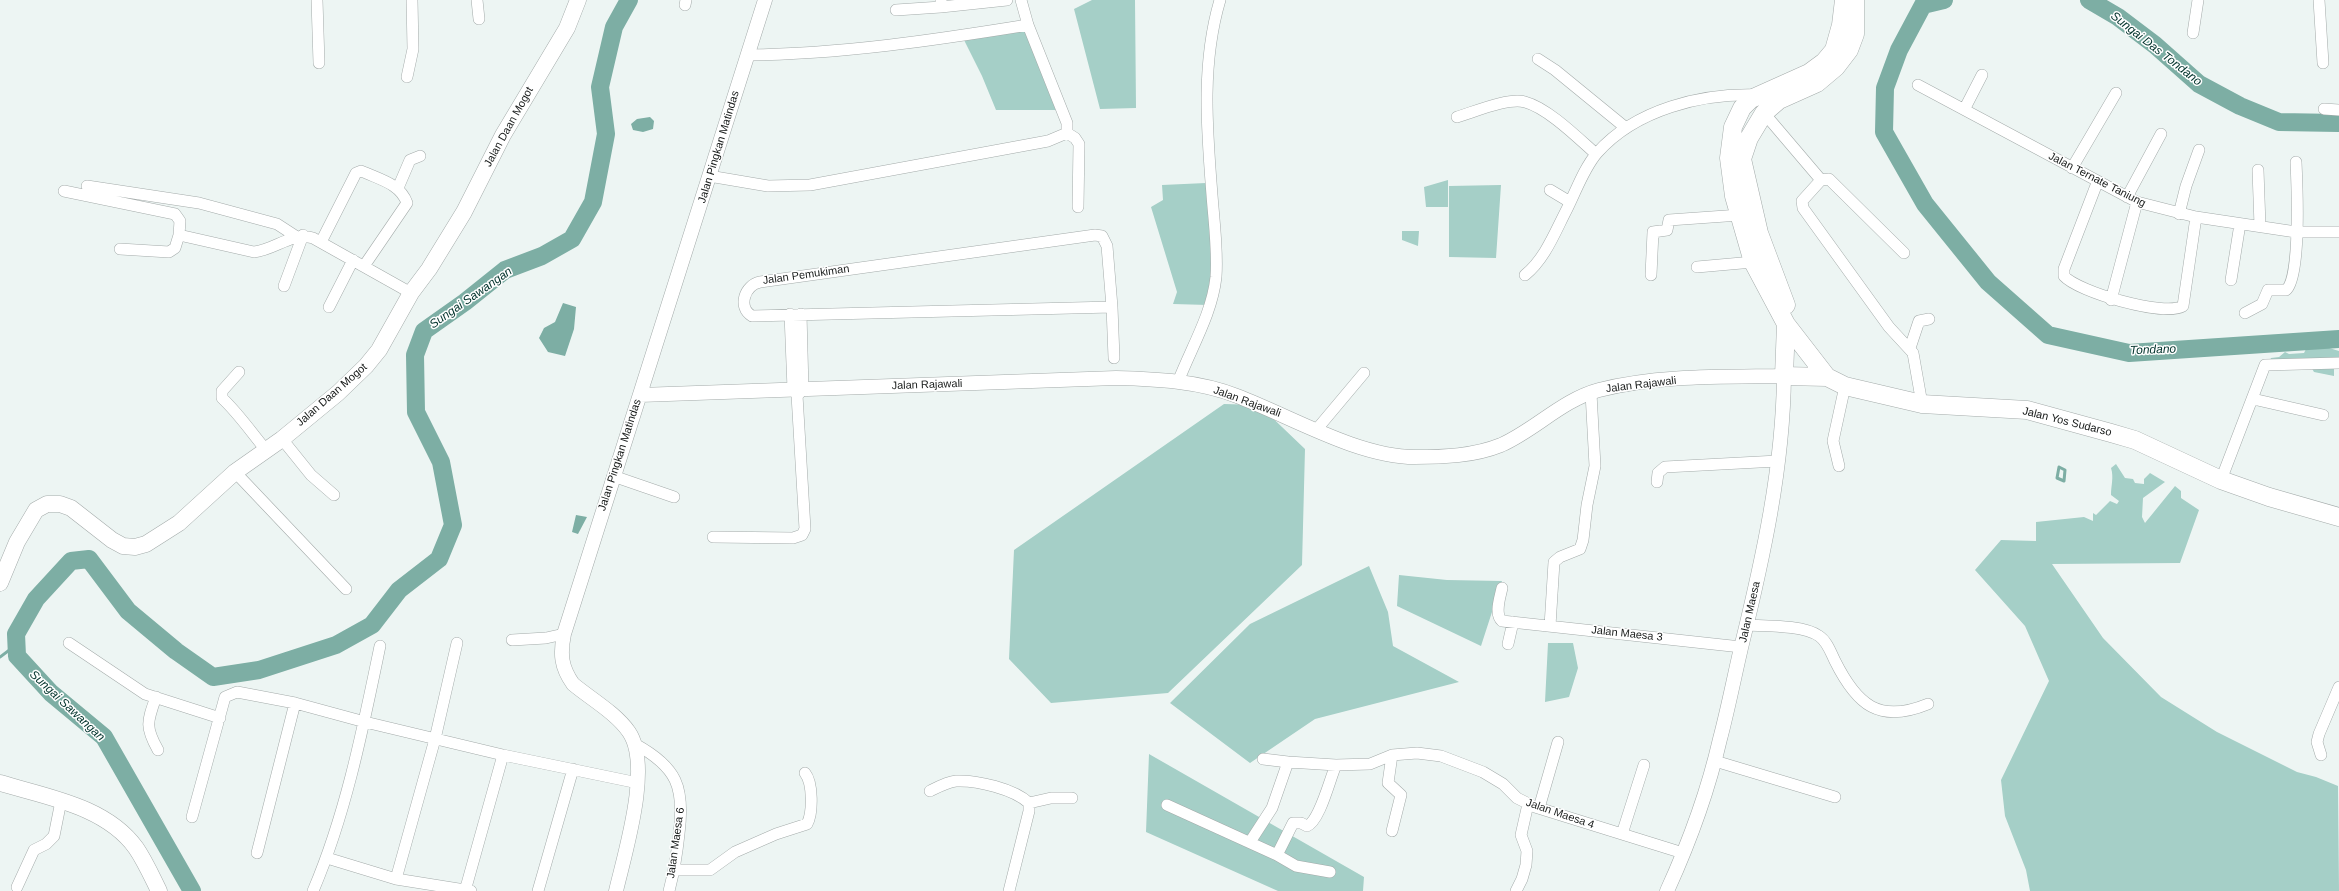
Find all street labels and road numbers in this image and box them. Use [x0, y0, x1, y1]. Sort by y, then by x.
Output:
street label: Jalan Daan Mogot [482, 85, 536, 169]
street label: Jalan Pingkan Matindas [696, 89, 742, 205]
street label: Jalan Ternate Taniung [2046, 150, 2148, 210]
street label: Jalan Pemukiman [762, 262, 850, 288]
street label: Jalan Daan Mogot [294, 361, 370, 429]
street label: Jalan Rajawali [1605, 374, 1677, 396]
street label: Jalan Rajawali [891, 377, 963, 393]
street label: Jalan Rajawali [1211, 384, 1283, 420]
street label: Jalan Pingkan Matindas [596, 397, 644, 513]
street label: Jalan Yos Sudarso [2021, 405, 2113, 439]
street label: Jalan Maesa [1737, 580, 1763, 644]
street label: Jalan Maesa 3 [1591, 624, 1663, 644]
street label: Jalan Maesa 4 [1524, 796, 1596, 832]
street label: Jalan Maesa 6 [664, 807, 688, 879]

